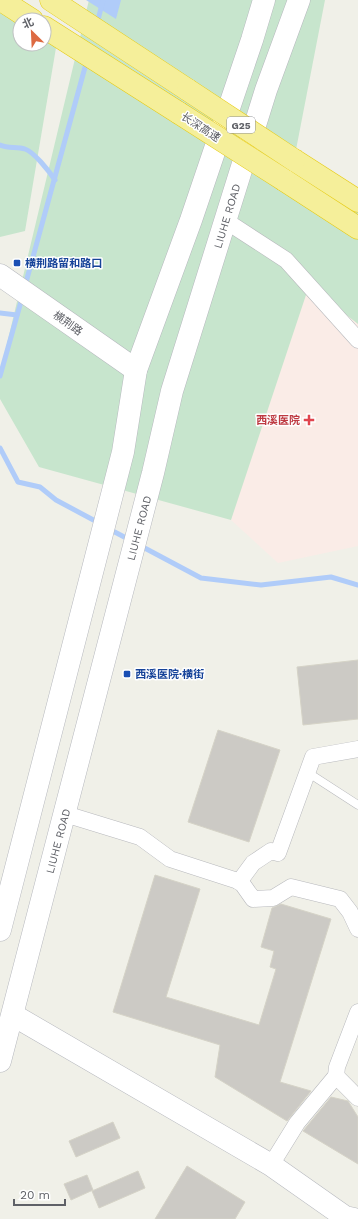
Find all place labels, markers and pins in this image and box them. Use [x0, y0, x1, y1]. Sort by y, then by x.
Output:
place label: 横荆路留和路口 [25, 257, 102, 270]
marker: 横荆路留和路口 [12, 258, 22, 268]
place label: 西溪医院 [256, 414, 300, 427]
marker: 西溪医院 [303, 414, 315, 426]
place label: 西溪医院·横街 [135, 668, 204, 681]
marker: 西溪医院·横街 [122, 669, 132, 679]

